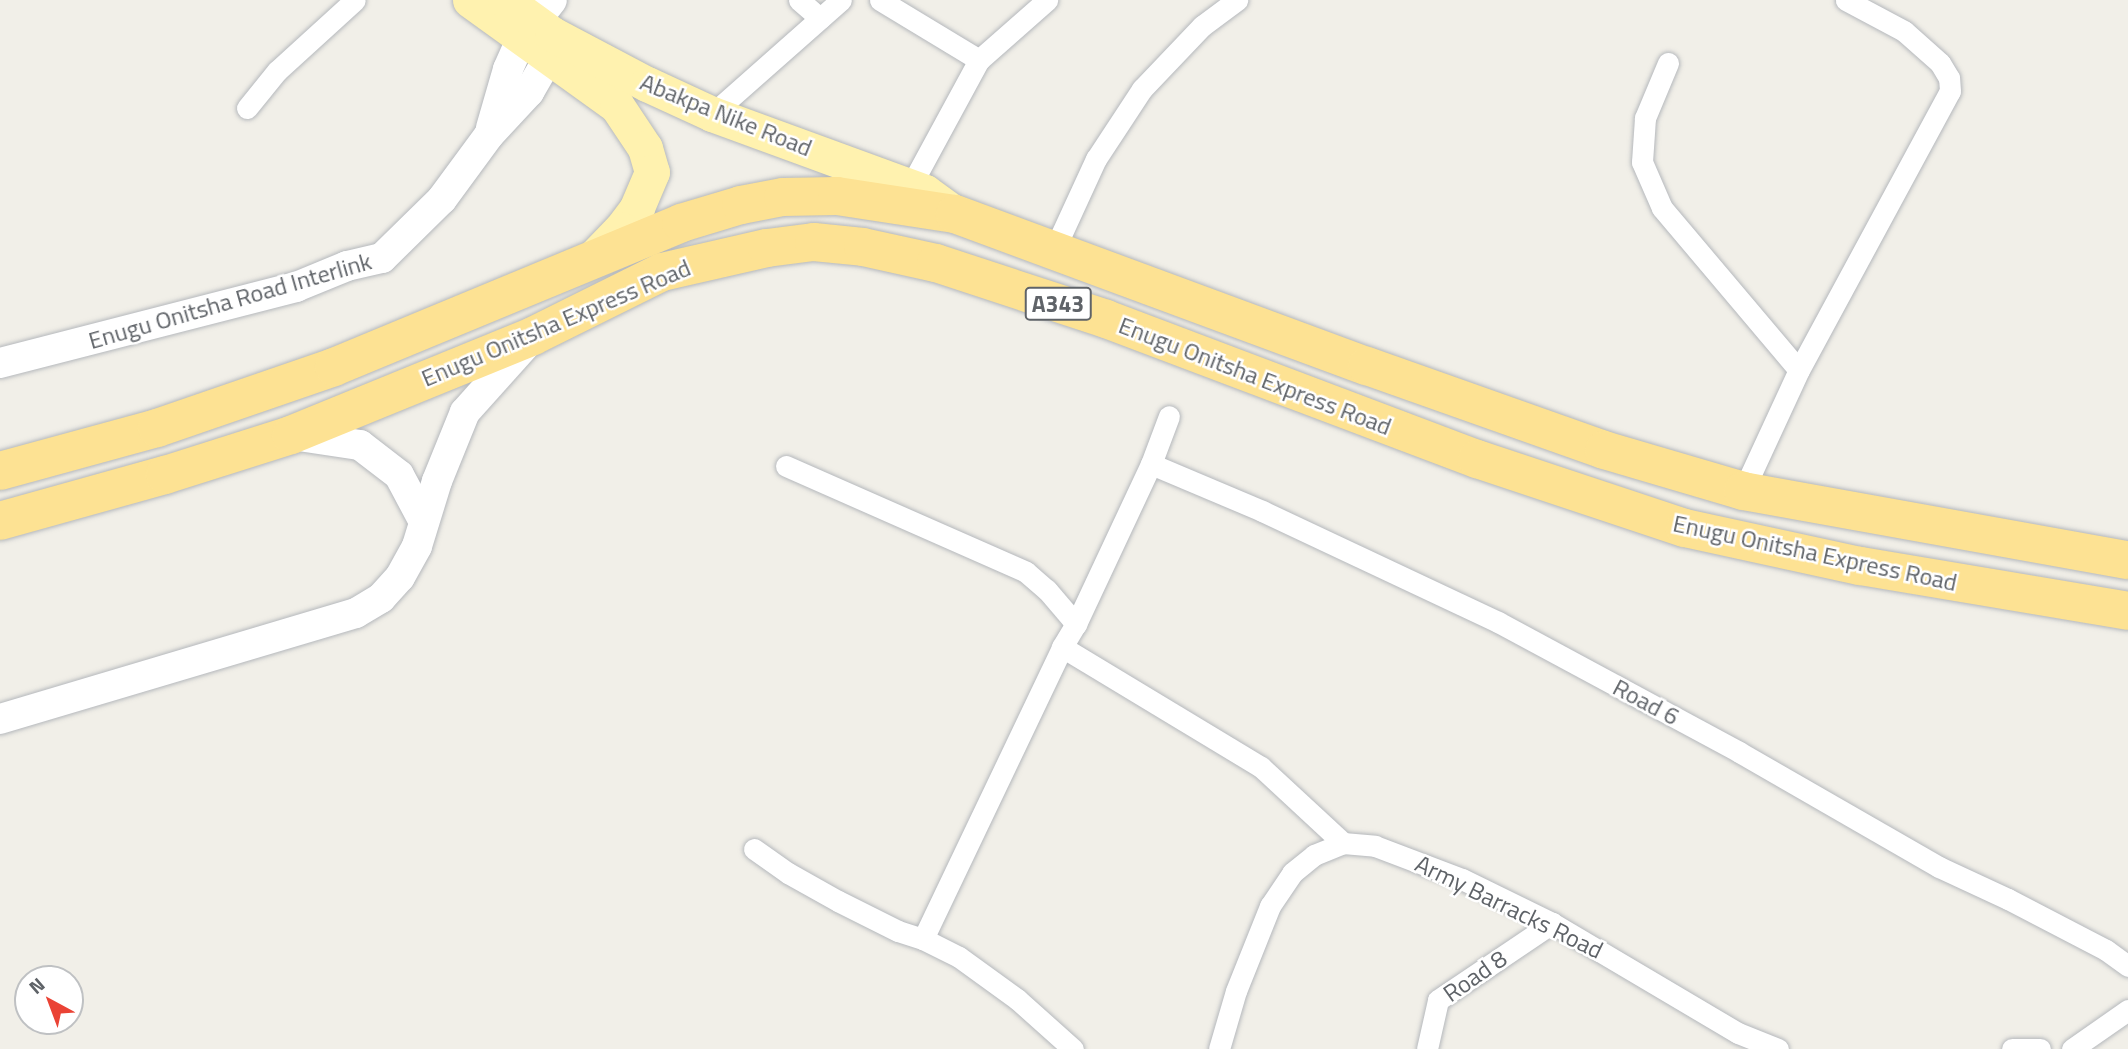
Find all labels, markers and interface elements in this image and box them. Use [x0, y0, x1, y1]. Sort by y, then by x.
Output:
street label: Abakpa Nike Road [636, 67, 816, 163]
street label: Enugu Onitsha Road Interlink [85, 247, 375, 355]
street label: Enugu Onitsha Express Road [417, 253, 695, 393]
road number: A343 [1025, 284, 1091, 324]
street label: Enugu Onitsha Express Road [1115, 311, 1395, 441]
street label: Enugu Onitsha Express Road [1670, 509, 1960, 597]
street label: Road 6 [1608, 673, 1684, 731]
street label: Army Barracks Road [1410, 849, 1608, 965]
street label: Road 8 [1438, 944, 1512, 1008]
north arrow [14, 965, 84, 1035]
text: N [22, 970, 51, 1001]

